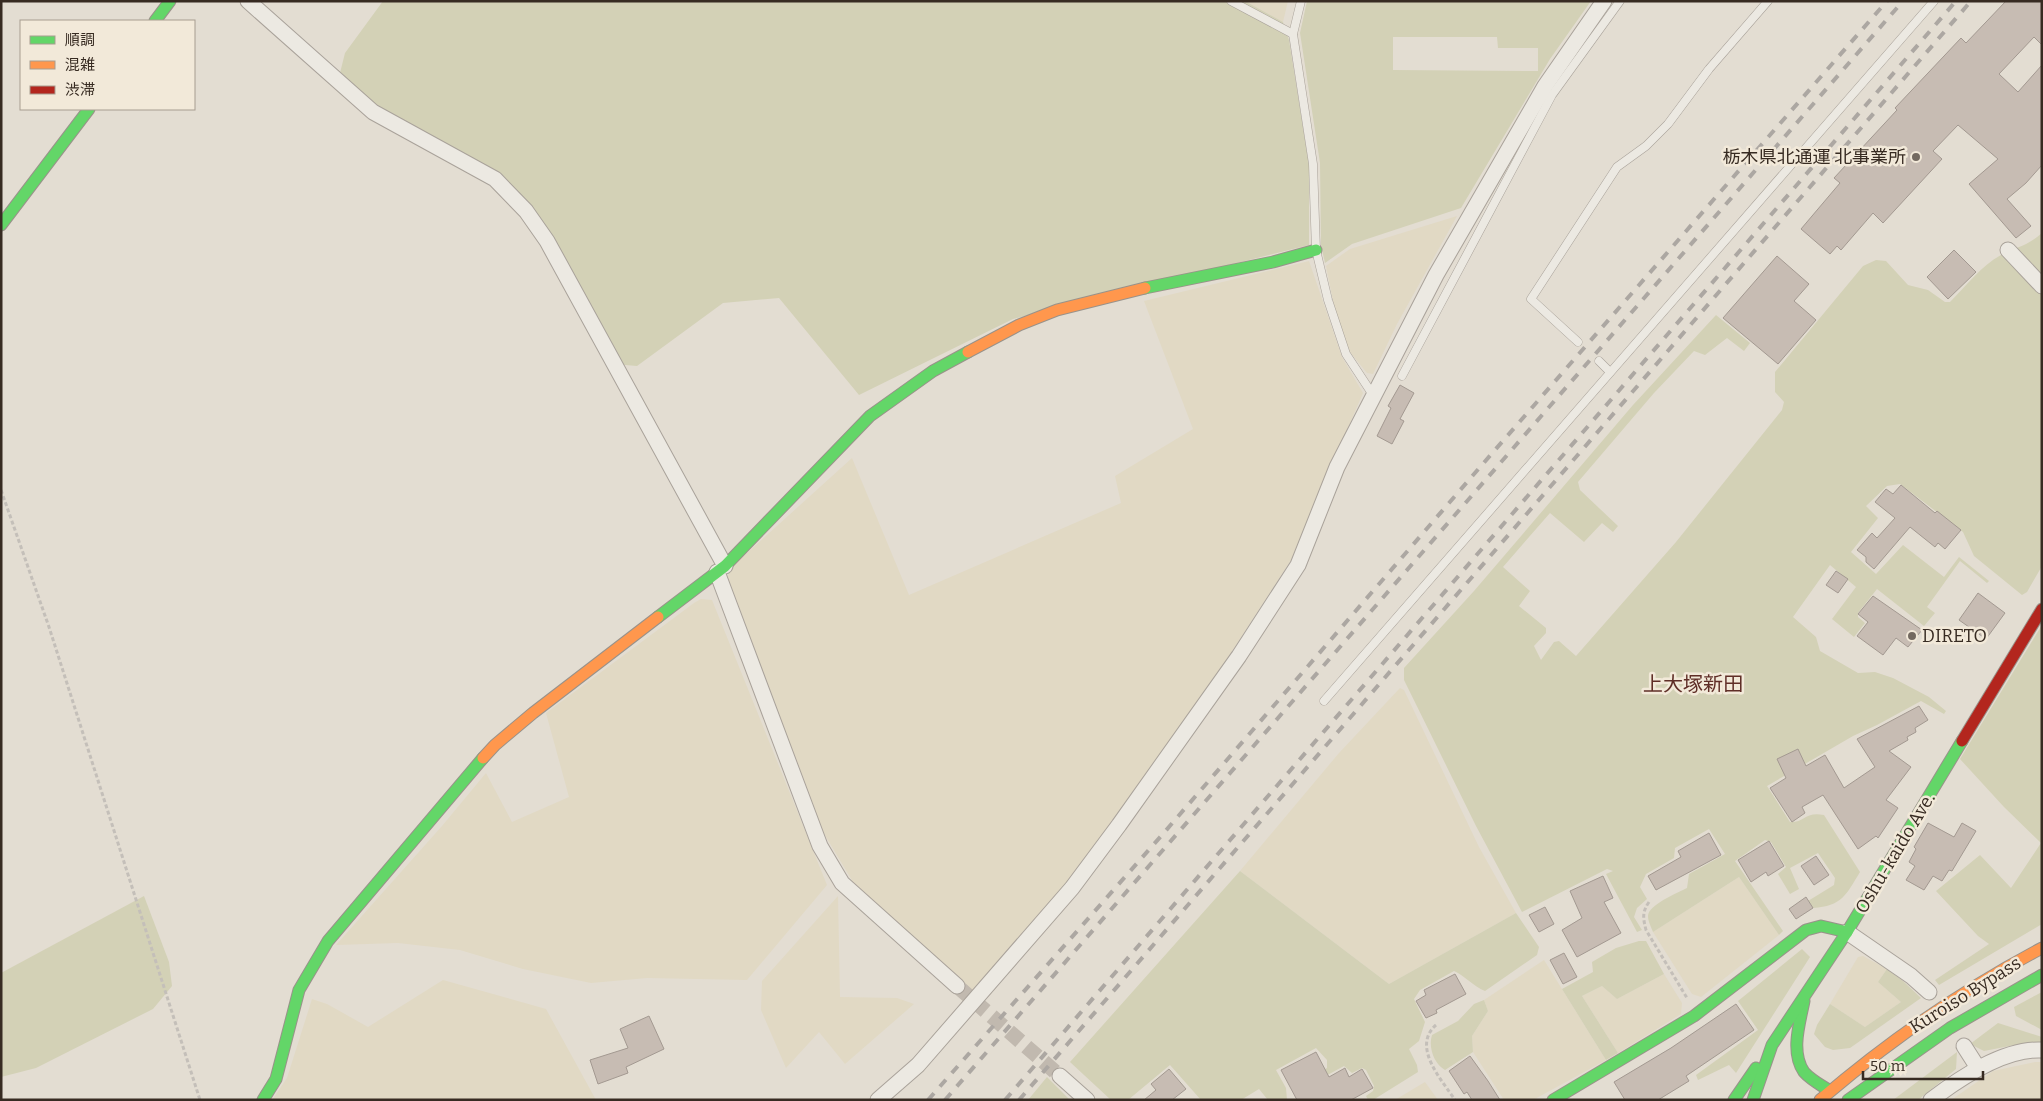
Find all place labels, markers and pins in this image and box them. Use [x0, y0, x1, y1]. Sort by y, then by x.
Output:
place label: 栃木県北通運 北事業所 [1722, 146, 1906, 168]
marker: 栃木県北通運 北事業所 [1910, 151, 1922, 163]
place label: DIRETO [1922, 625, 1987, 647]
marker: DIRETO [1906, 630, 1918, 642]

